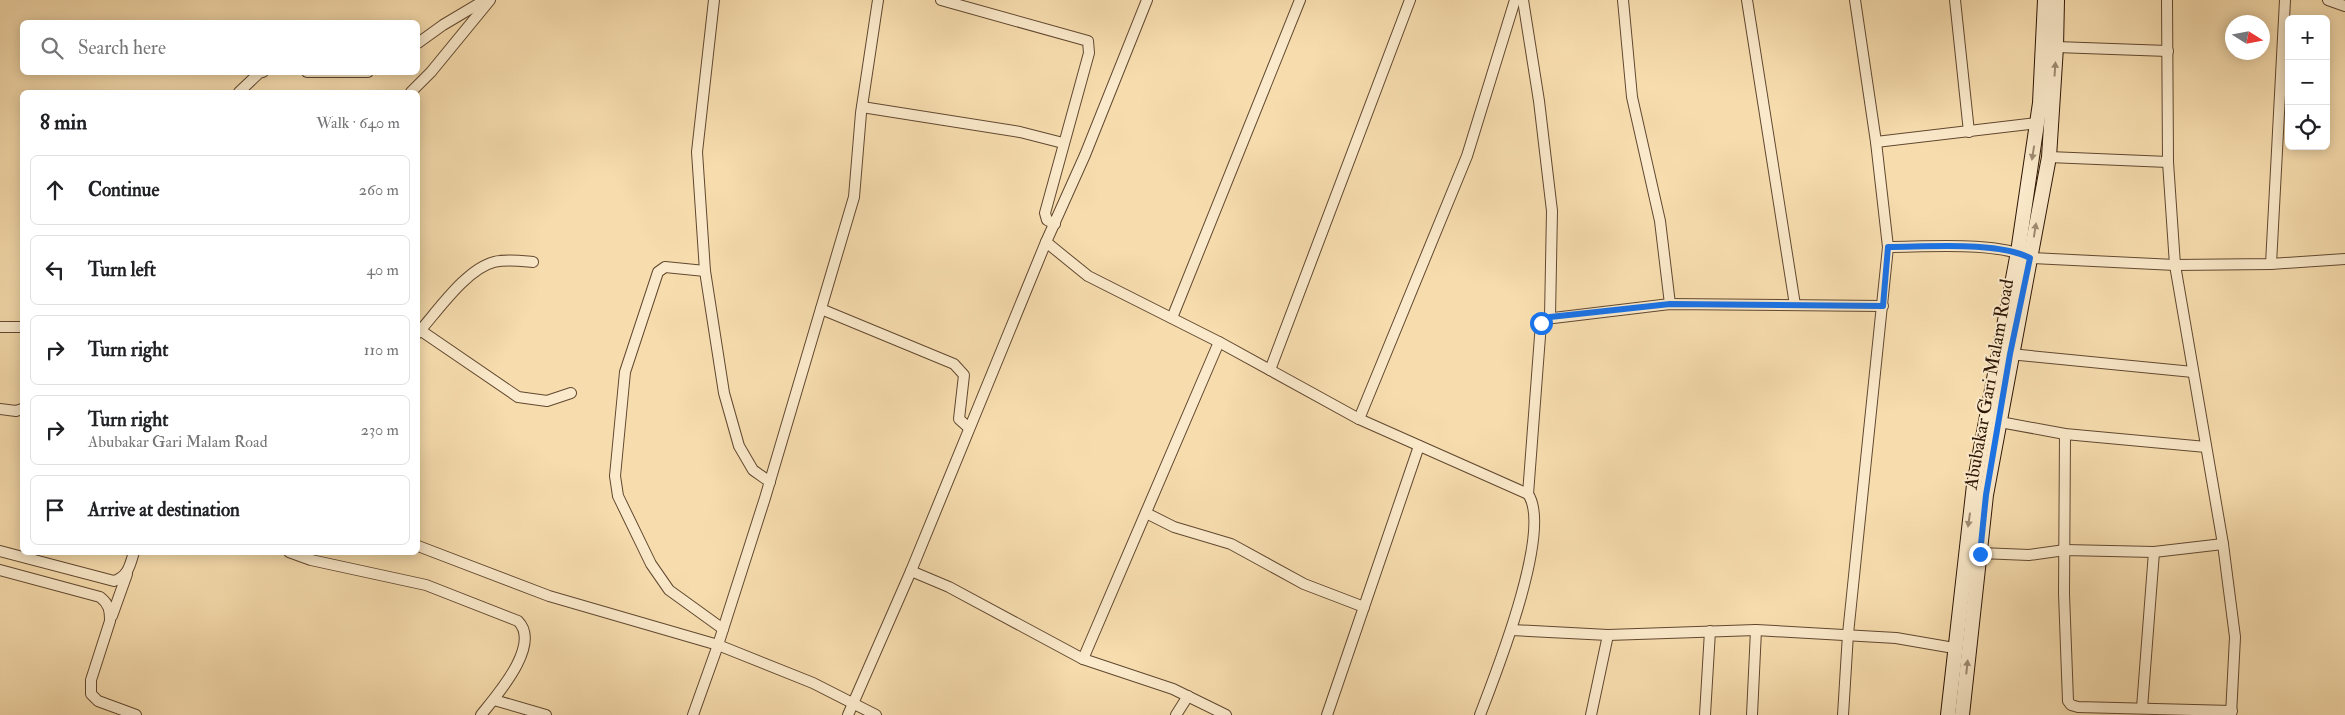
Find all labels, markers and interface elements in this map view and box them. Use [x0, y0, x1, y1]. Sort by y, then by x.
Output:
north arrow [2225, 15, 2270, 60]
map controls [2285, 15, 2330, 150]
button: + [2285, 15, 2330, 60]
search box [20, 20, 420, 75]
icon: search [38, 34, 66, 62]
text: Search here [78, 36, 166, 60]
one-way arrow [2051, 60, 2059, 76]
button: − [2285, 60, 2330, 105]
button: locate [2285, 105, 2330, 150]
text: 8 min [40, 109, 87, 136]
text: Walk · 640 m [316, 113, 400, 133]
one-way arrow [2029, 145, 2037, 161]
icon: ahead [41, 176, 69, 204]
text: Continue [88, 178, 159, 202]
text: 260 m [359, 180, 399, 200]
one-way arrow [2031, 221, 2039, 237]
icon: left [41, 256, 69, 284]
text: Turn left [88, 258, 156, 282]
text: 40 m [366, 260, 399, 280]
street label: Abubakar Gari Malam Road [1958, 276, 2019, 492]
route start [1530, 312, 1553, 335]
icon: right [41, 336, 69, 364]
text: Turn right [88, 338, 168, 362]
text: 110 m [364, 340, 399, 360]
text: Turn right [88, 408, 168, 432]
icon: right [41, 416, 69, 444]
text: 230 m [361, 420, 399, 440]
text: Abubakar Gari Malam Road [88, 432, 268, 452]
icon: arrive [41, 496, 69, 524]
text: Arrive at destination [88, 498, 240, 522]
one-way arrow [1965, 512, 1973, 528]
route end [1969, 543, 1992, 566]
one-way arrow [1963, 658, 1971, 674]

